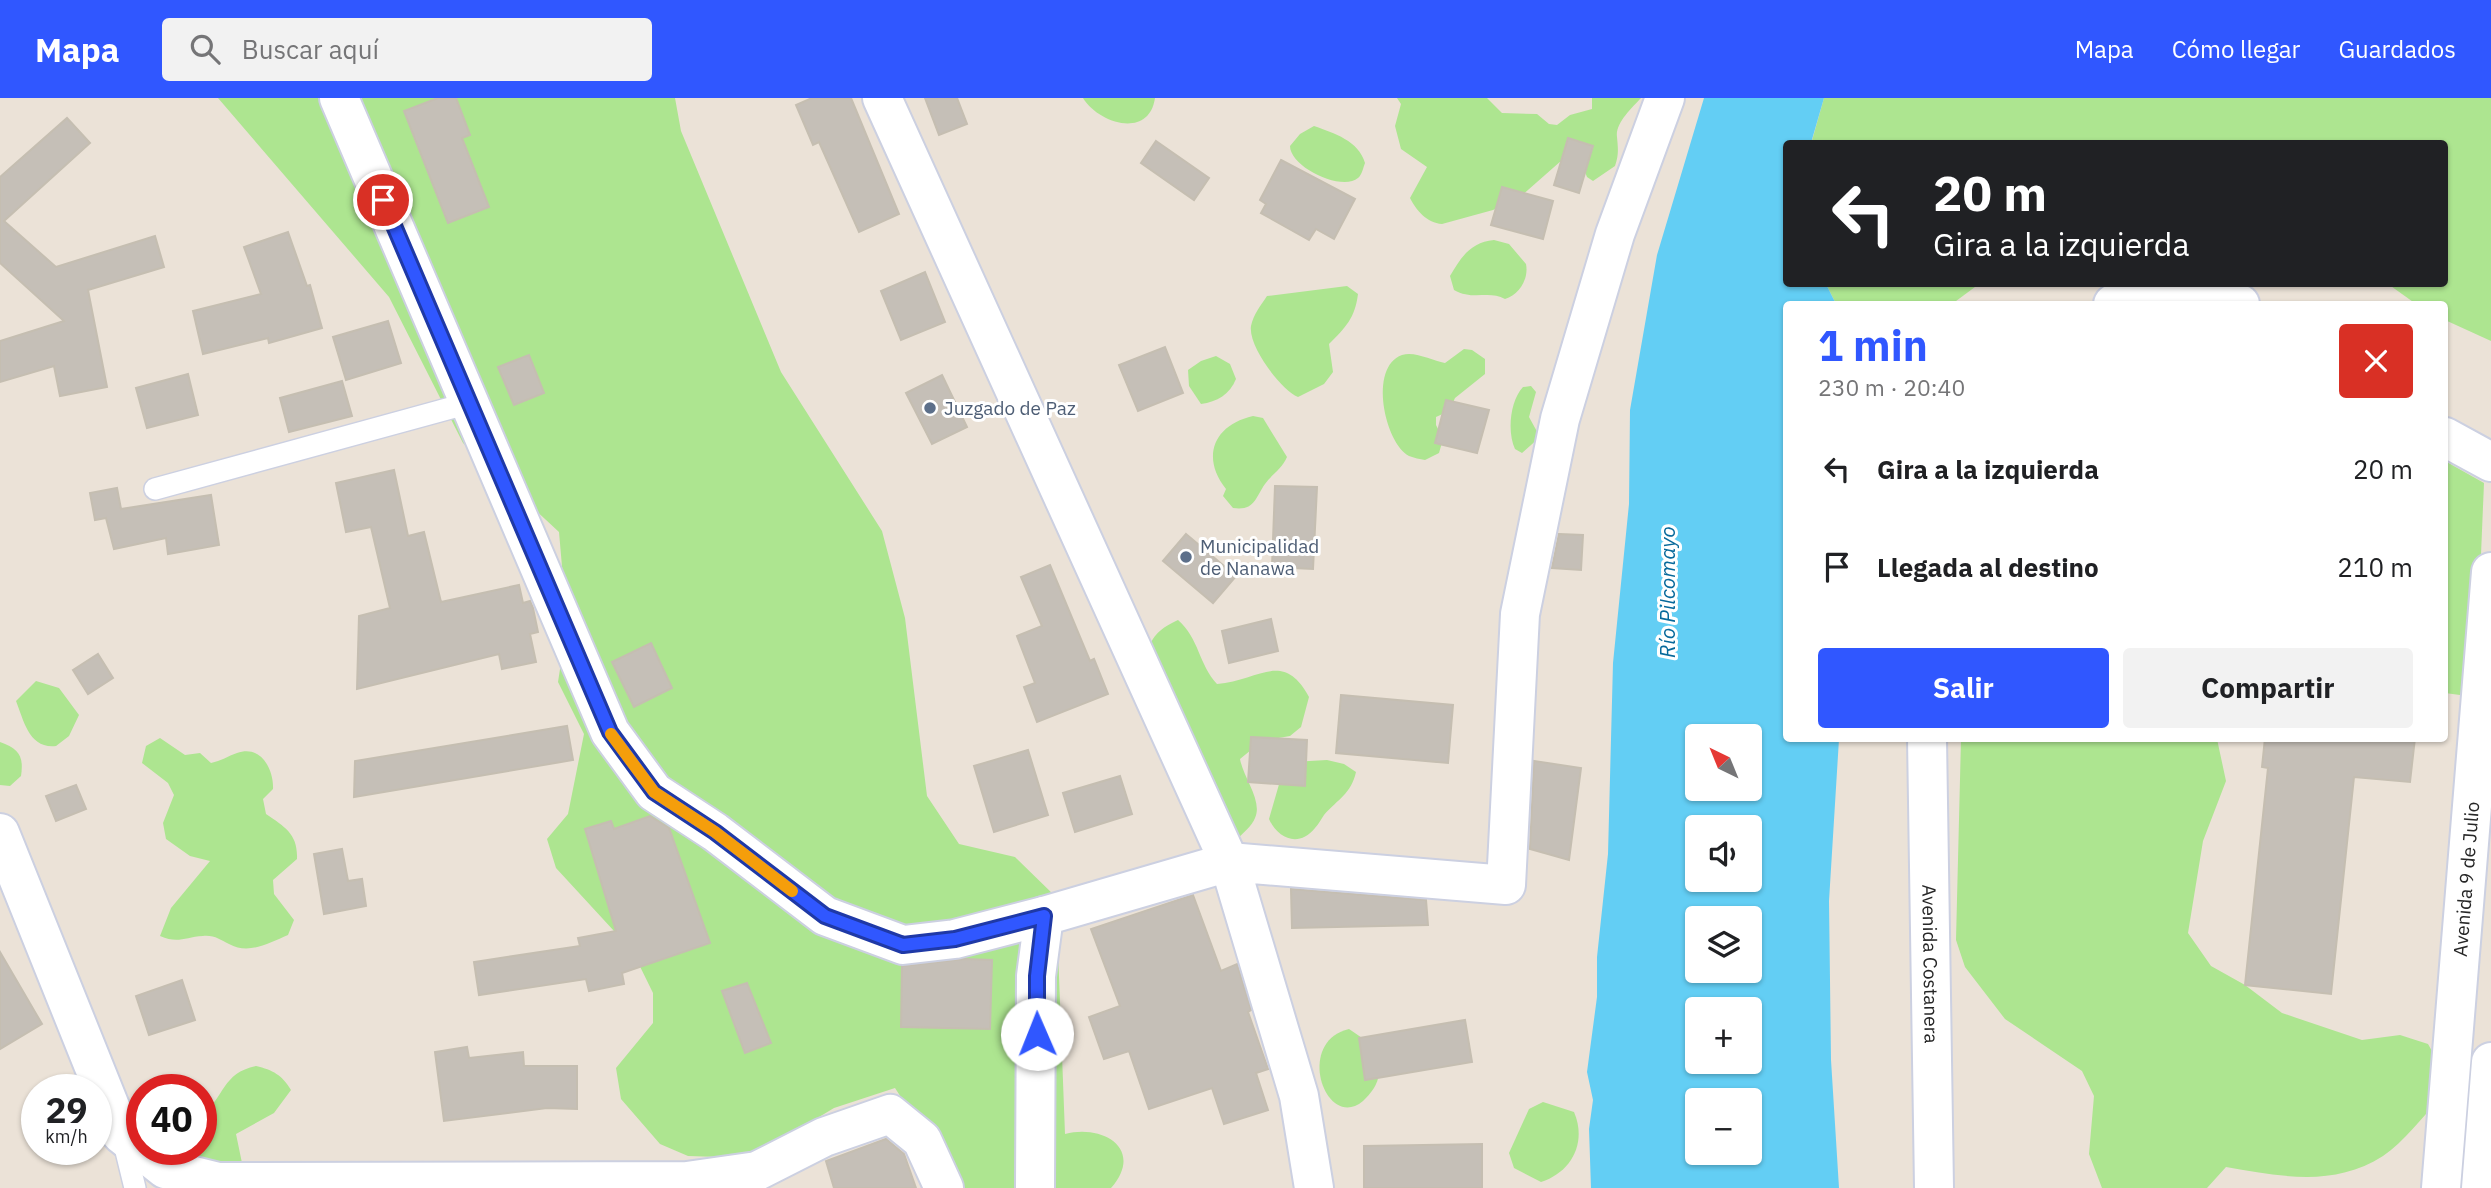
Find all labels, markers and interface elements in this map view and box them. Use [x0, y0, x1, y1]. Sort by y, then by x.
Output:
search box [162, 18, 652, 81]
text: Mapa [35, 28, 120, 71]
icon: search [186, 30, 224, 68]
text: Buscar aquí [242, 32, 379, 66]
text: Mapa [2075, 33, 2134, 65]
text: Cómo llegar [2172, 33, 2300, 65]
text: Guardados [2338, 33, 2456, 65]
text: 20 m [1933, 161, 2047, 224]
icon: left [1818, 168, 1909, 259]
pin [353, 170, 413, 230]
icon: arrive [364, 181, 402, 219]
text: Gira a la izquierda [1933, 223, 2190, 265]
text: 1 min [1818, 318, 1928, 373]
button: close [2339, 324, 2413, 398]
text: 230 m · 20:40 [1818, 372, 1965, 402]
place label: Juzgado de Paz [944, 396, 1076, 420]
marker: Juzgado de Paz [922, 400, 938, 416]
icon: left [1818, 450, 1856, 488]
text: Gira a la izquierda [1877, 452, 2099, 486]
text: 20 m [2353, 452, 2413, 486]
water label: Río Pilcomayo [1653, 526, 1681, 658]
place label: Municipalidad de Nanawa [1200, 534, 1319, 580]
icon: arrive [1818, 548, 1856, 586]
marker: Municipalidad de Nanawa [1178, 549, 1194, 565]
text: Llegada al destino [1877, 550, 2099, 584]
text: 210 m [2337, 550, 2413, 584]
button: Salir [1818, 648, 2109, 728]
button: Compartir [2123, 648, 2413, 728]
north arrow [1685, 724, 1762, 802]
map controls [1685, 724, 1762, 1165]
street label: Avenida 9 de Julio [2448, 800, 2484, 958]
button: sound [1685, 815, 1762, 892]
street label: Avenida Costanera [1917, 884, 1944, 1044]
button: layers [1685, 906, 1762, 983]
position arrow [1000, 997, 1074, 1071]
button: + [1685, 997, 1762, 1074]
speed limit sign: 40 [126, 1074, 217, 1165]
text: 29 [45, 1087, 88, 1133]
button: − [1685, 1088, 1762, 1165]
text: km/h [45, 1125, 88, 1148]

